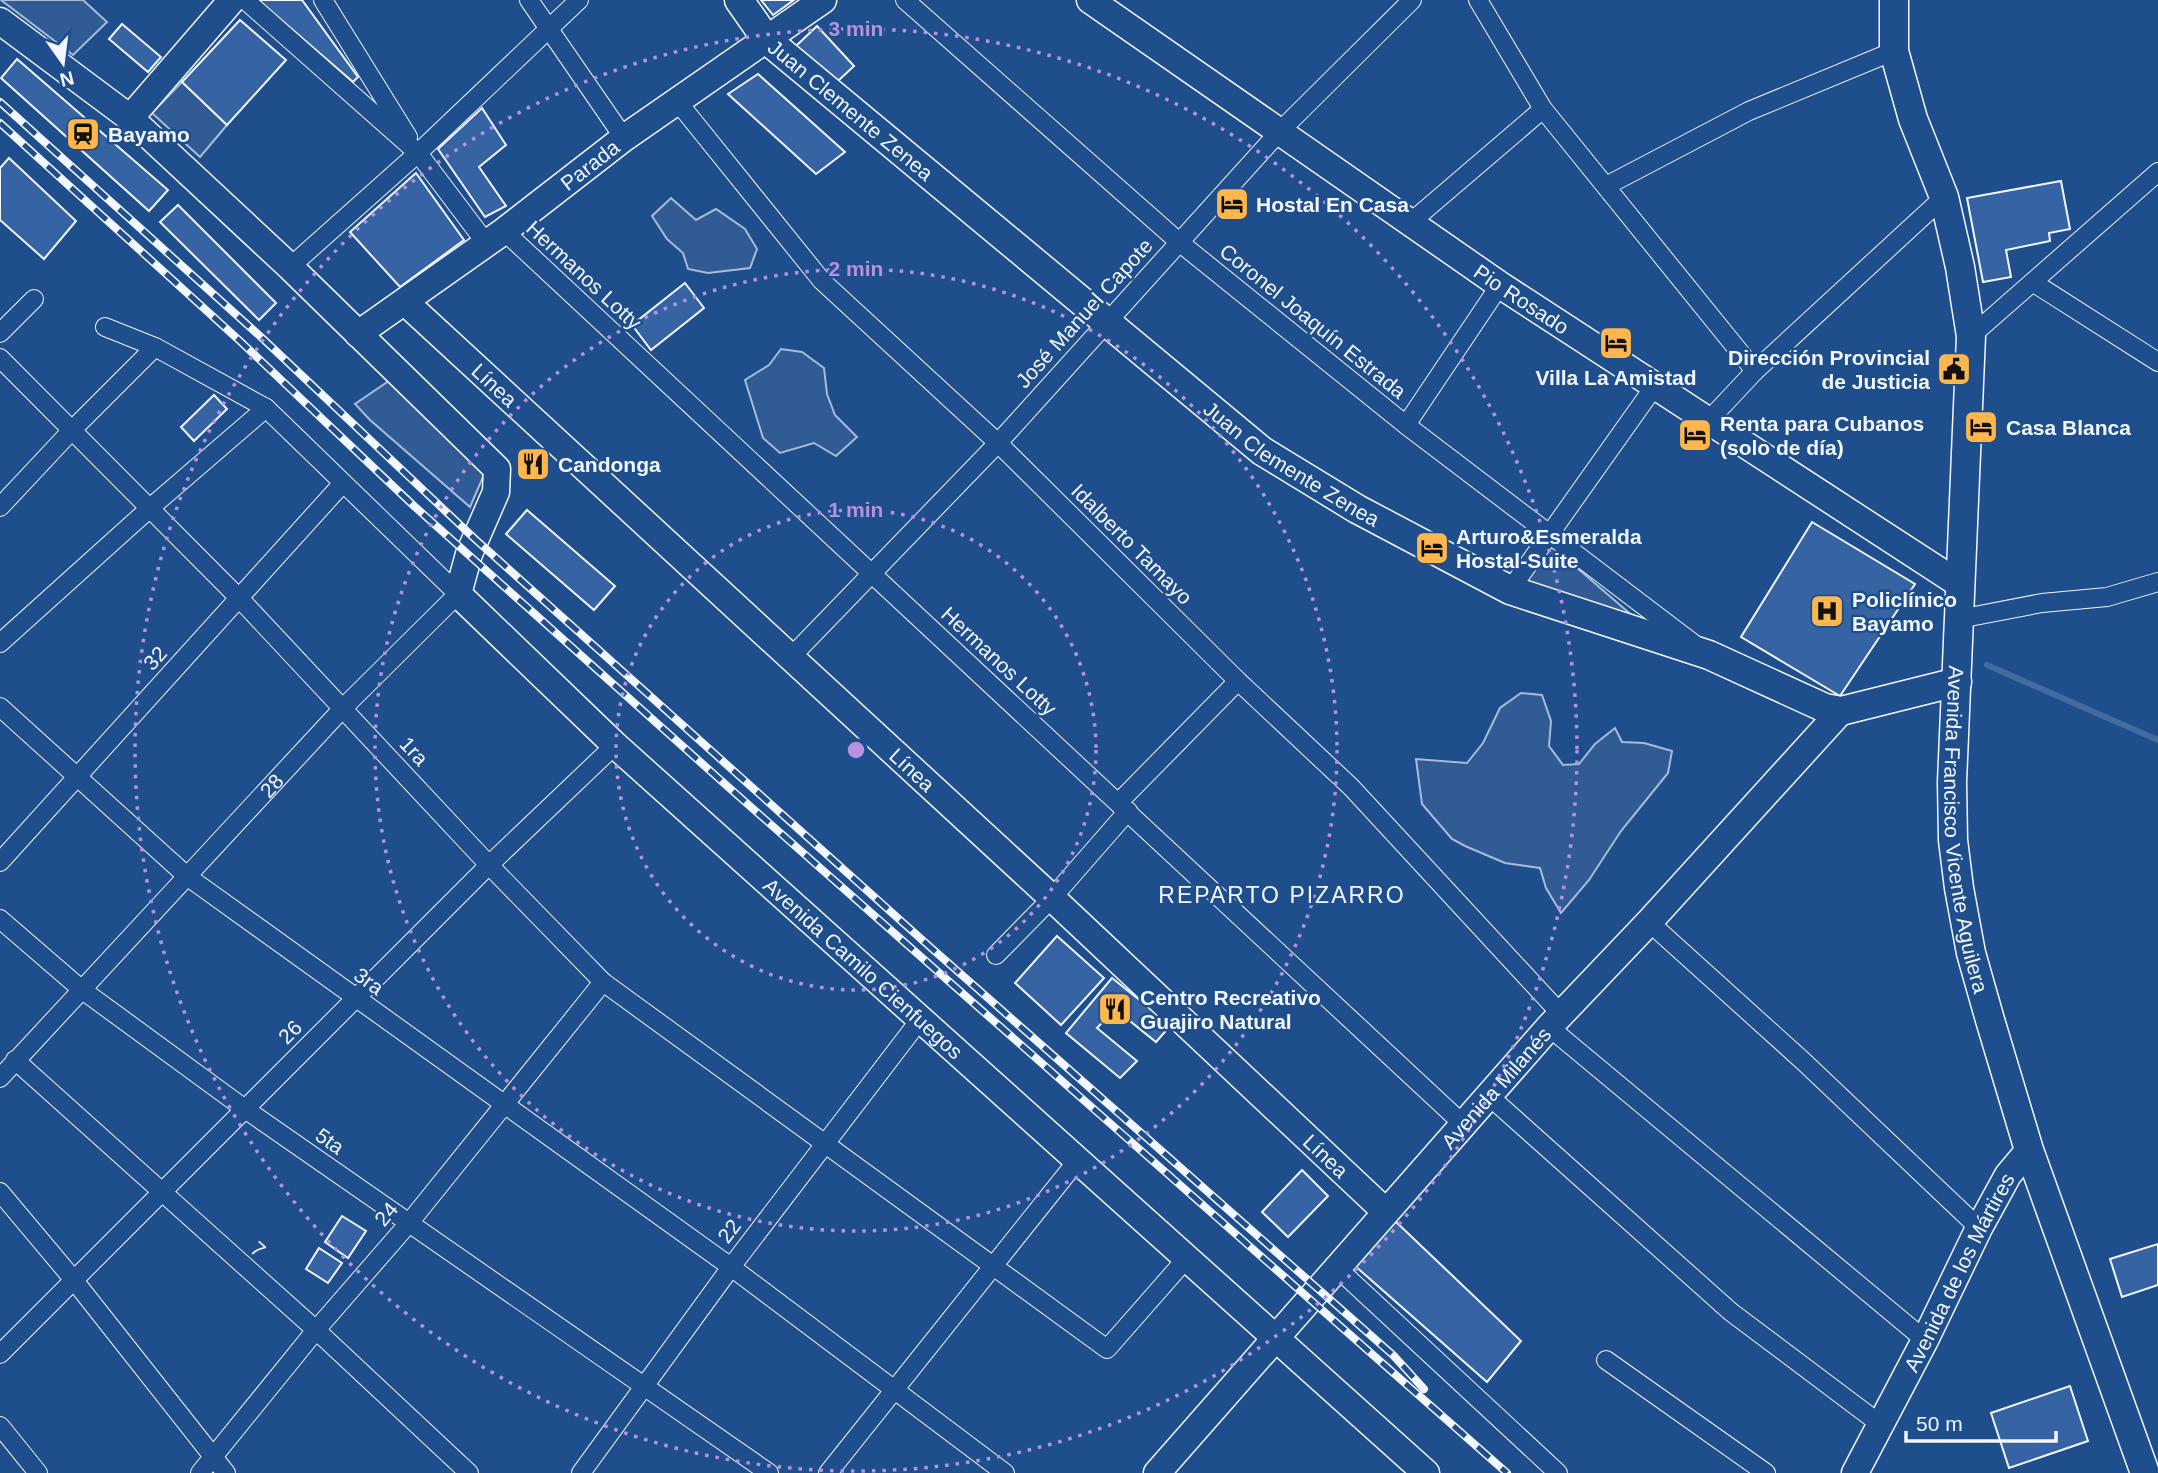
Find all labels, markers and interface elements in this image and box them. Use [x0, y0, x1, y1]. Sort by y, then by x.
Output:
text: 3 min [829, 17, 883, 40]
north arrow [28, 28, 98, 98]
street label: Juan Clemente Zenea [764, 35, 938, 185]
text: N [58, 67, 76, 91]
station icon: Bayamo [64, 115, 102, 153]
place label: Bayamo [108, 123, 190, 146]
street label: Parada [556, 135, 624, 194]
hotel icon: Hostal En Casa [1213, 185, 1251, 223]
place label: Hostal En Casa [1256, 193, 1409, 216]
street label: Hermanos Lotty [522, 216, 646, 334]
street label: José Manuel Capote [1011, 234, 1157, 392]
street label: Coronel Joaquín Estrada [1215, 239, 1411, 403]
text: 2 min [829, 257, 883, 280]
street label: Pio Rosado [1470, 259, 1573, 338]
hotel icon: Villa La Amistad [1597, 324, 1635, 362]
place label: Dirección Provincial de Justicia [1728, 346, 1930, 393]
public building icon: Dirección Provincial de Justicia [1935, 350, 1973, 388]
street label: Línea [468, 358, 522, 411]
place label: Villa La Amistad [1535, 366, 1697, 389]
street label: Juan Clemente Zenea [1200, 396, 1384, 530]
hotel icon: Casa Blanca [1962, 408, 2000, 446]
place label: Renta para Cubanos (solo de día) [1720, 412, 1924, 459]
hotel icon: Renta para Cubanos (solo de día) [1676, 416, 1714, 454]
place label: Casa Blanca [2006, 416, 2131, 439]
restaurant icon: Candonga [514, 445, 552, 483]
place label: Candonga [558, 453, 661, 476]
street label: Idalberto Tamayo [1067, 479, 1197, 609]
text: 1 min [829, 498, 883, 521]
place label: Arturo&Esmeralda Hostal-Suite [1456, 525, 1642, 572]
hotel icon: Arturo&Esmeralda Hostal-Suite [1413, 529, 1451, 567]
place label: Policlínico Bayamo [1852, 588, 1957, 635]
hospital icon: Policlínico Bayamo [1808, 592, 1846, 630]
street label: Hermanos Lotty [937, 602, 1061, 720]
street label: 32 [139, 642, 171, 674]
street label: Avenida Francisco Vicente Aguilera [1940, 665, 1993, 996]
street label: 1ra [395, 732, 433, 770]
centre of rings [844, 738, 868, 762]
street label: Línea [885, 743, 940, 796]
street label: 28 [255, 769, 288, 802]
street label: Avenida Camilo Cienfuegos [759, 873, 968, 1063]
district label: REPARTO PIZARRO [1158, 882, 1406, 908]
street label: 3ra [350, 963, 388, 999]
place label: Centro Recreativo Guajiro Natural [1140, 986, 1321, 1033]
restaurant icon: Centro Recreativo Guajiro Natural [1096, 990, 1134, 1028]
street label: 26 [274, 1016, 306, 1048]
street label: Avenida Milanés [1436, 1022, 1555, 1153]
street label: 5ta [311, 1123, 349, 1159]
street label: Línea [1299, 1129, 1353, 1182]
street label: Avenida de los Mártires [1899, 1169, 2018, 1375]
street label: 24 [370, 1197, 403, 1230]
street label: 22 [713, 1215, 745, 1247]
street label: 7 [246, 1237, 270, 1261]
scale bar [1906, 1400, 2056, 1444]
text: 50 m [1916, 1412, 1963, 1435]

